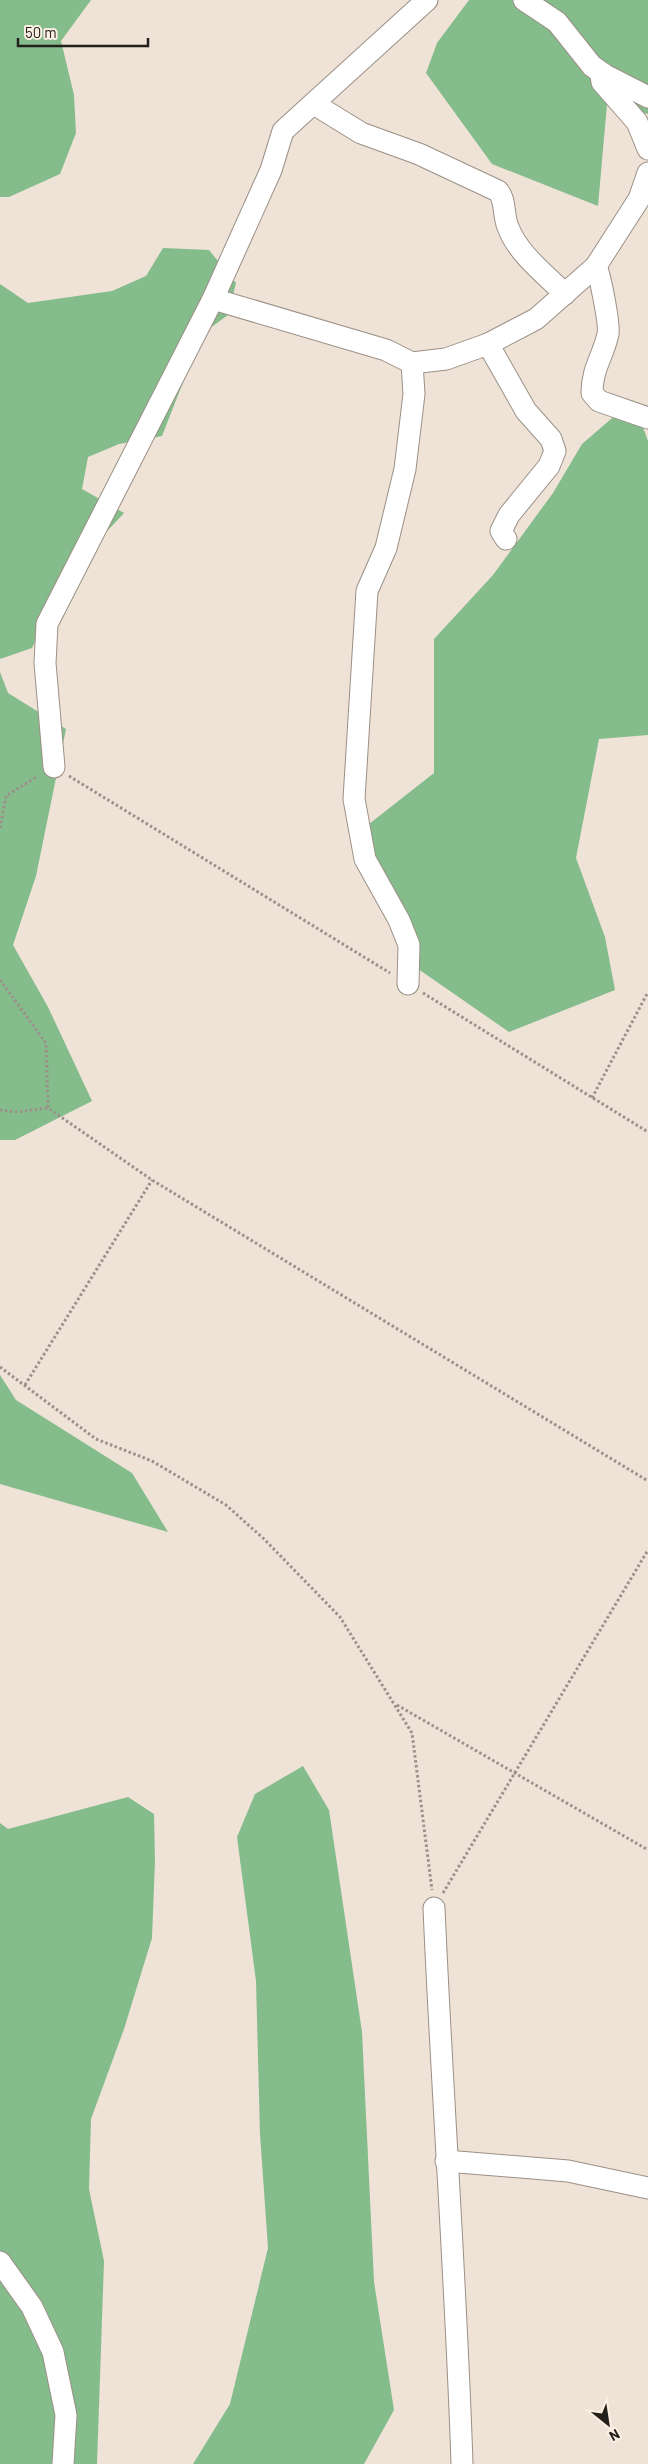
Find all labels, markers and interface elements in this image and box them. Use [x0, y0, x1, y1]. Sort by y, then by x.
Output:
scale bar [18, 15, 148, 47]
text: 50 m [25, 23, 57, 41]
north arrow [583, 2399, 633, 2449]
text: N [606, 2426, 623, 2445]

